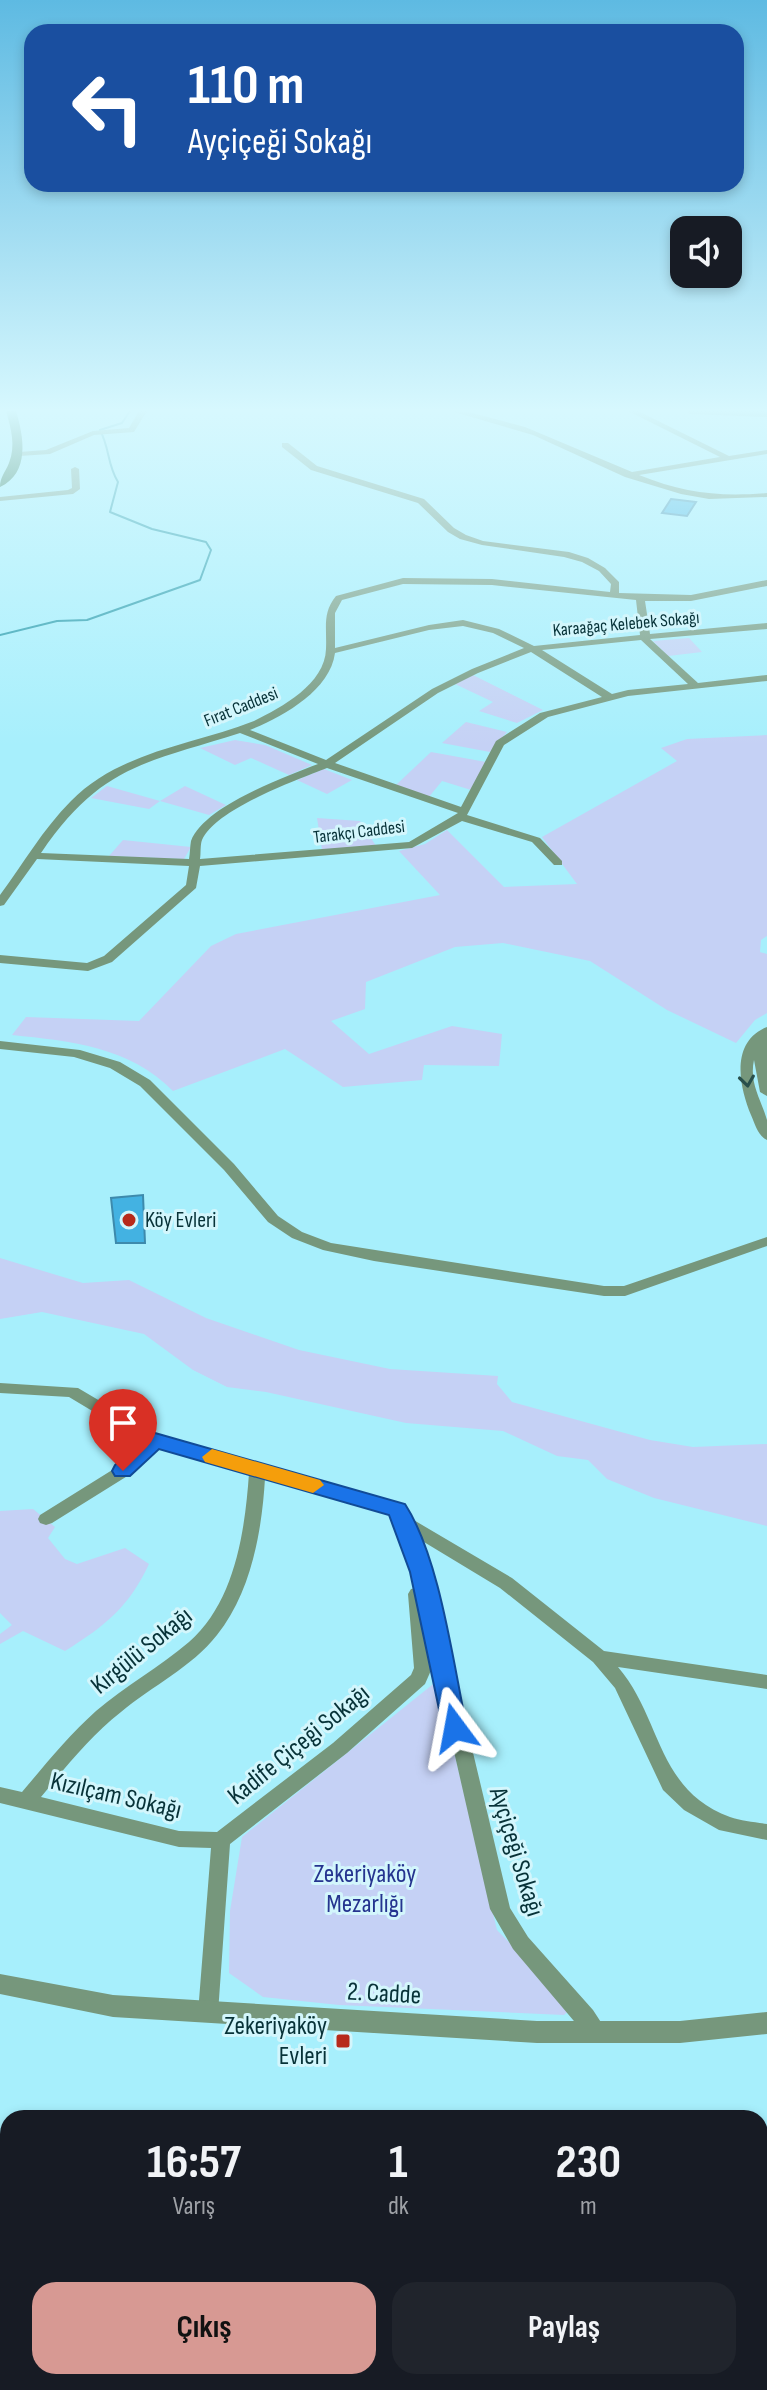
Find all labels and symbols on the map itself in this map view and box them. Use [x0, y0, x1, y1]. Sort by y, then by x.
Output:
street label: Karaağaç Kelebek Sokağı [552, 607, 700, 641]
street label: Fırat Caddesi [201, 683, 281, 731]
street label: Tarakçı Caddesi [312, 816, 406, 848]
one-way arrow [738, 1074, 755, 1088]
place label: Köy Evleri [145, 1207, 216, 1234]
marker: Köy Evleri [120, 1211, 138, 1229]
pin [89, 1389, 157, 1471]
street label: Kırgülü Sokağı [85, 1601, 199, 1701]
street label: Kadife Çiçeği Sokağı [222, 1678, 376, 1812]
position arrow [413, 1686, 497, 1770]
street label: Kızılçam Sokağı [48, 1766, 184, 1826]
street label: Ayçiçeği Sokağı [481, 1783, 550, 1920]
park label: Zekeriyaköy Mezarlığı [314, 1859, 416, 1920]
street label: 2. Cadde [346, 1977, 422, 2011]
place label: Zekeriyaköy Evleri [224, 2011, 327, 2072]
marker: Zekeriyaköy Evleri [334, 2032, 352, 2050]

